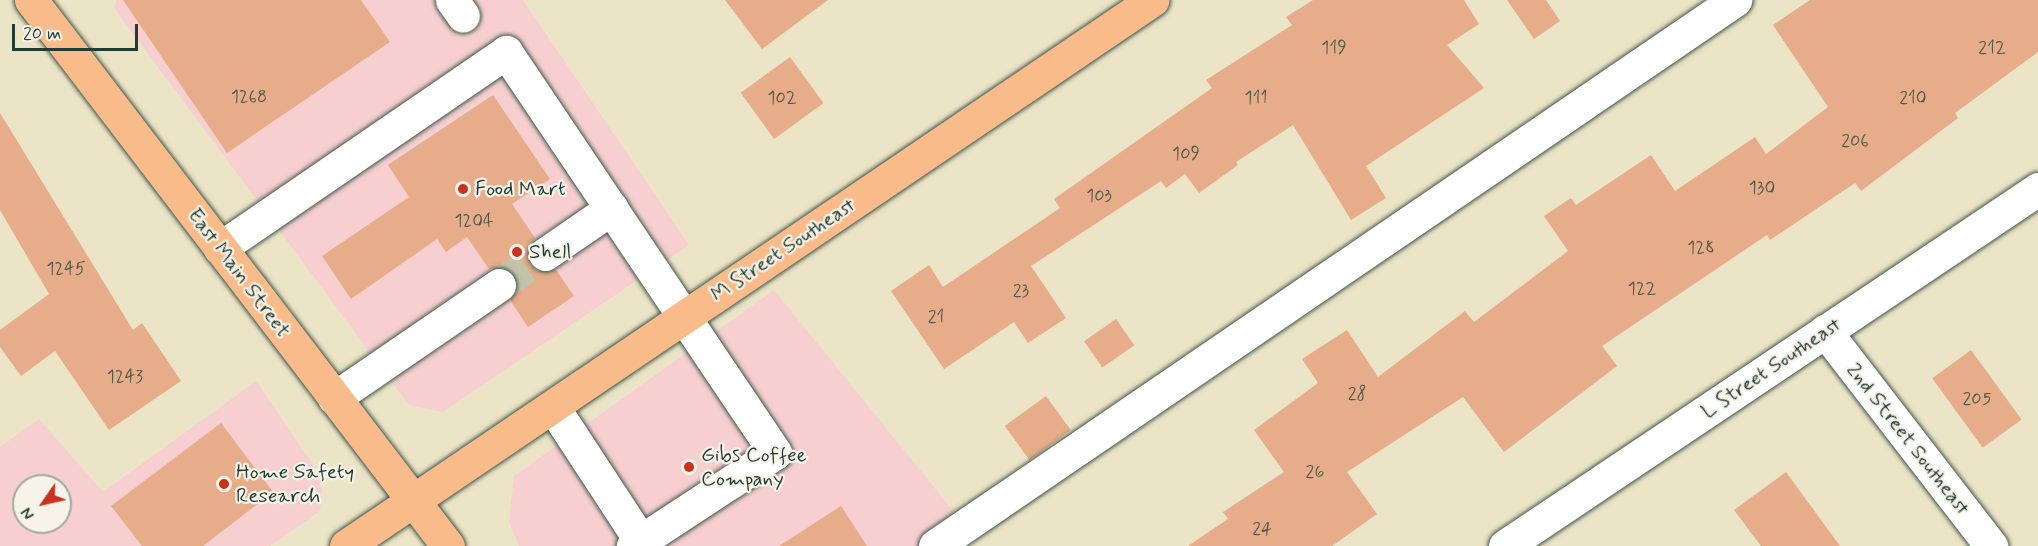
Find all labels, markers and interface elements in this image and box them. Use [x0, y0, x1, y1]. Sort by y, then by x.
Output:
scale bar [15, 12, 141, 50]
text: 20 m [23, 22, 61, 46]
house number: 119 [1321, 37, 1347, 59]
house number: 212 [1978, 37, 2006, 59]
house number: 1268 [231, 86, 267, 108]
house number: 102 [767, 87, 797, 109]
house number: 111 [1245, 87, 1267, 109]
house number: 210 [1899, 87, 1927, 109]
house number: 206 [1841, 130, 1869, 152]
house number: 109 [1172, 143, 1200, 165]
place label: Food Mart [475, 176, 567, 202]
house number: 130 [1749, 177, 1775, 199]
marker: Food Mart [456, 182, 470, 196]
house number: 103 [1086, 185, 1112, 207]
street label: M Street Southeast [705, 192, 861, 308]
street label: East Main Street [182, 204, 296, 342]
house number: 1204 [455, 210, 493, 232]
house number: 128 [1687, 237, 1715, 259]
place label: Shell [529, 239, 571, 265]
marker: Shell [510, 245, 524, 259]
house number: 1245 [47, 258, 85, 280]
house number: 122 [1628, 278, 1656, 300]
house number: 23 [1013, 280, 1029, 302]
house number: 21 [928, 306, 944, 328]
street label: L Street Southeast [1696, 311, 1846, 425]
street label: 2nd Street Southeast [1842, 359, 1974, 519]
house number: 1243 [107, 366, 143, 388]
house number: 28 [1348, 383, 1366, 405]
house number: 205 [1962, 388, 1992, 410]
place label: Gibs Coffee Company [701, 442, 807, 492]
place label: Home Safety Research [236, 459, 355, 509]
marker: Gibs Coffee Company [682, 460, 696, 474]
house number: 26 [1306, 461, 1324, 483]
north arrow [12, 474, 72, 534]
marker: Home Safety Research [217, 477, 231, 491]
text: N [17, 503, 40, 524]
house number: 24 [1252, 518, 1272, 540]

